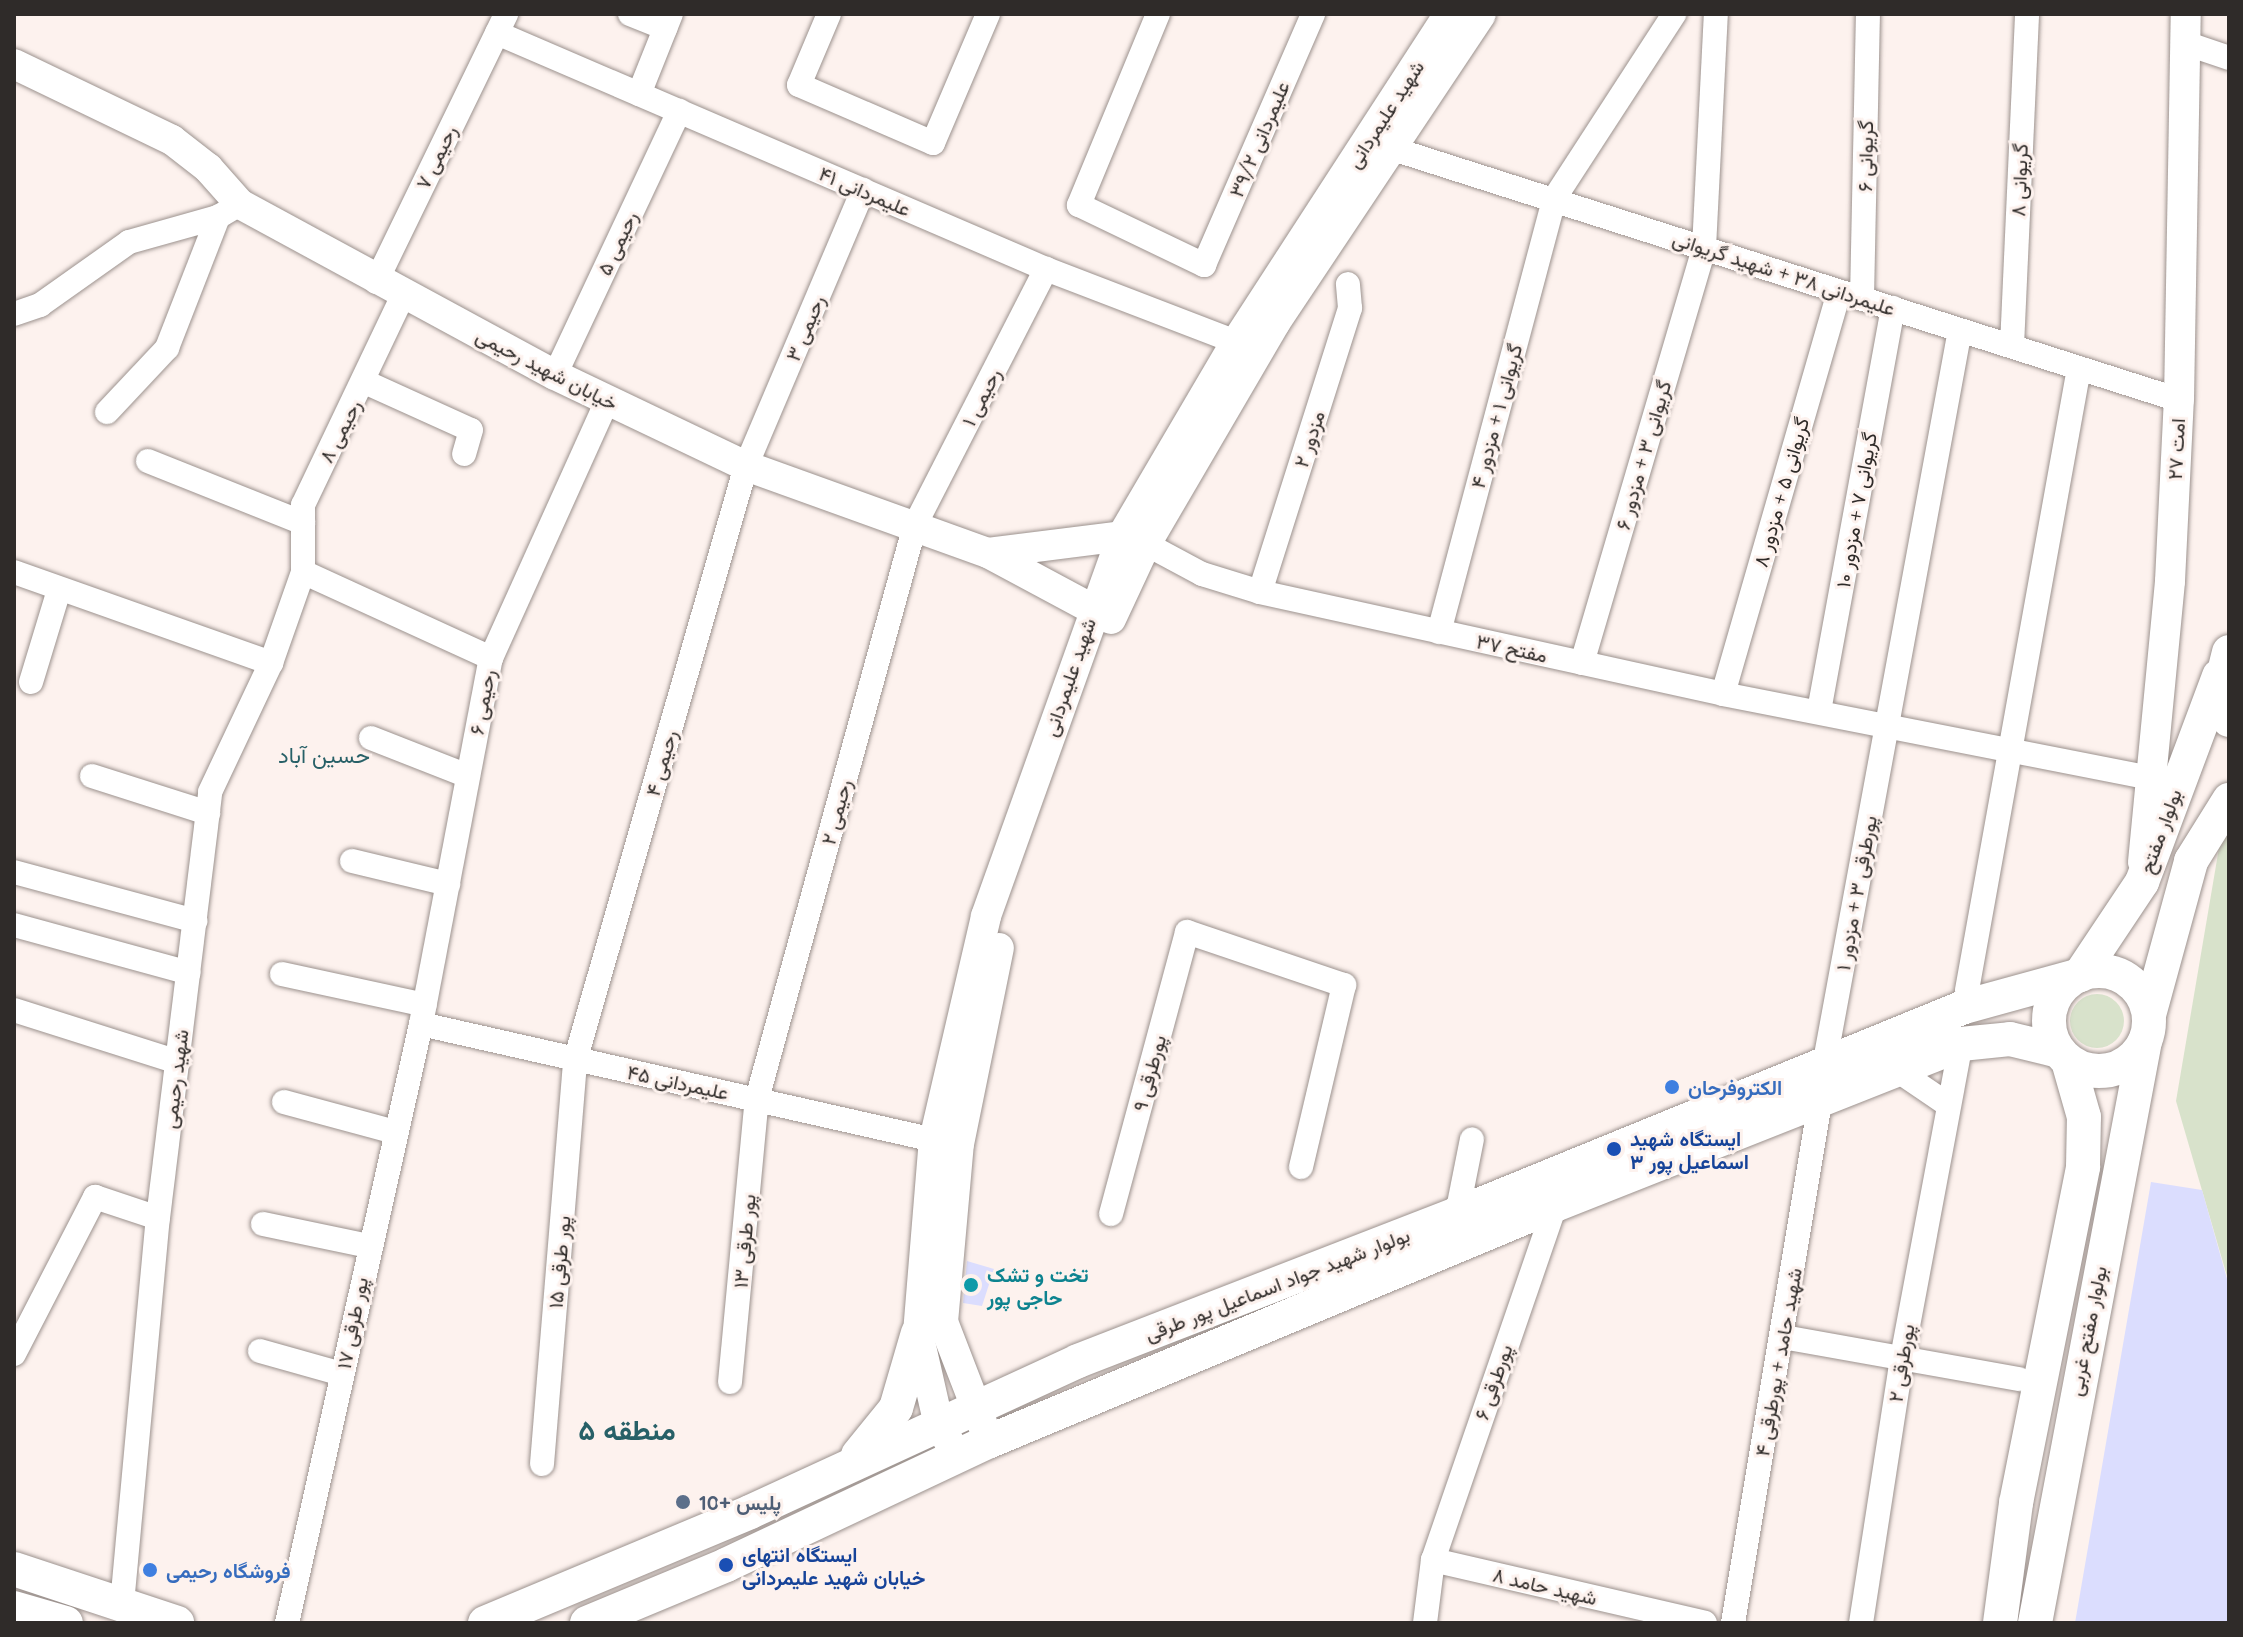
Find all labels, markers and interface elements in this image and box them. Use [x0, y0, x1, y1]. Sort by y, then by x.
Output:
street label: شهید علیمردانی [1341, 56, 1429, 172]
street label: علیمردانی ۳۹/۲ [1224, 77, 1294, 201]
street label: گریوانی ۶ [1852, 120, 1878, 192]
street label: رحیمی ۷ [410, 121, 462, 193]
street label: گریوانی ۸ [2006, 143, 2032, 217]
street label: علیمردانی ۴۱ [816, 161, 914, 221]
street label: رحیمی ۵ [592, 207, 642, 279]
street label: علیمردانی ۳۸ + شهید گریوانی [1670, 226, 1898, 320]
street label: رحیمی ۳ [780, 291, 830, 365]
street label: خیابان شهید رحیمی [472, 323, 622, 415]
street label: گریوانی ۱ + مزدور ۴ [1465, 341, 1527, 491]
street label: رحیمی ۱ [956, 364, 1006, 430]
street label: گریوانی ۳ + مزدور ۶ [1610, 378, 1676, 532]
street label: رحیمی ۸ [314, 395, 366, 467]
street label: مزدور ۲ [1289, 408, 1329, 470]
street label: گریوانی ۵ + مزدور ۸ [1748, 414, 1814, 570]
street label: امت ۲۷ [2162, 418, 2190, 480]
street label: گریوانی ۷ + مزدور ۱۰ [1831, 430, 1881, 590]
street label: شهید علیمردانی [1038, 615, 1100, 739]
street label: مفتح ۳۷ [1474, 629, 1550, 667]
street label: رحیمی ۶ [464, 667, 500, 737]
street label: رحیمی ۴ [640, 727, 682, 799]
district label: حسین آباد [278, 743, 370, 769]
street label: رحیمی ۲ [816, 777, 856, 847]
street label: بولوار مفتح [2134, 786, 2186, 876]
street label: پورطرقی ۳ + مزدور ۱ [1831, 814, 1881, 972]
street label: شهید رحیمی [157, 1028, 193, 1130]
street label: پورطرقی ۹ [1127, 1032, 1171, 1114]
street label: علیمردانی ۴۵ [625, 1060, 731, 1104]
place label: الکتروفرحان [1688, 1075, 1782, 1099]
marker: الکتروفرحان [1663, 1078, 1681, 1096]
place label: ایستگاه شهید اسماعیل پور ۳ [1630, 1126, 1749, 1173]
marker: ایستگاه شهید اسماعیل پور ۳ [1605, 1140, 1623, 1158]
street label: پور طرقی ۱۳ [728, 1193, 760, 1289]
street label: پور طرقی ۱۵ [543, 1215, 575, 1309]
street label: بولوار شهید جواد اسماعیل پور طرقی [1141, 1222, 1413, 1346]
place label: تخت و تشک حاجی پور [987, 1262, 1088, 1309]
street label: بولوار مفتح غربی [2063, 1264, 2111, 1398]
street label: شهید حامد + پورطرقی ۴ [1750, 1266, 1806, 1458]
street label: پور طرقی ۱۷ [331, 1275, 373, 1371]
marker: تخت و تشک حاجی پور [962, 1276, 980, 1294]
street label: پورطرقی ۲ [1883, 1322, 1919, 1404]
street label: پورطرقی ۶ [1469, 1341, 1517, 1423]
district label: منطقه ۵ [578, 1413, 676, 1447]
place label: پلیس +10 [699, 1490, 781, 1514]
marker: پلیس +10 [674, 1493, 692, 1511]
place label: ایستگاه انتهای خیابان شهید علیمردانی [742, 1542, 925, 1589]
marker: ایستگاه انتهای خیابان شهید علیمردانی [717, 1556, 735, 1574]
place label: فروشگاه رحیمی [166, 1558, 291, 1582]
marker: فروشگاه رحیمی [141, 1561, 159, 1579]
street label: شهید حامد ۸ [1491, 1562, 1599, 1610]

